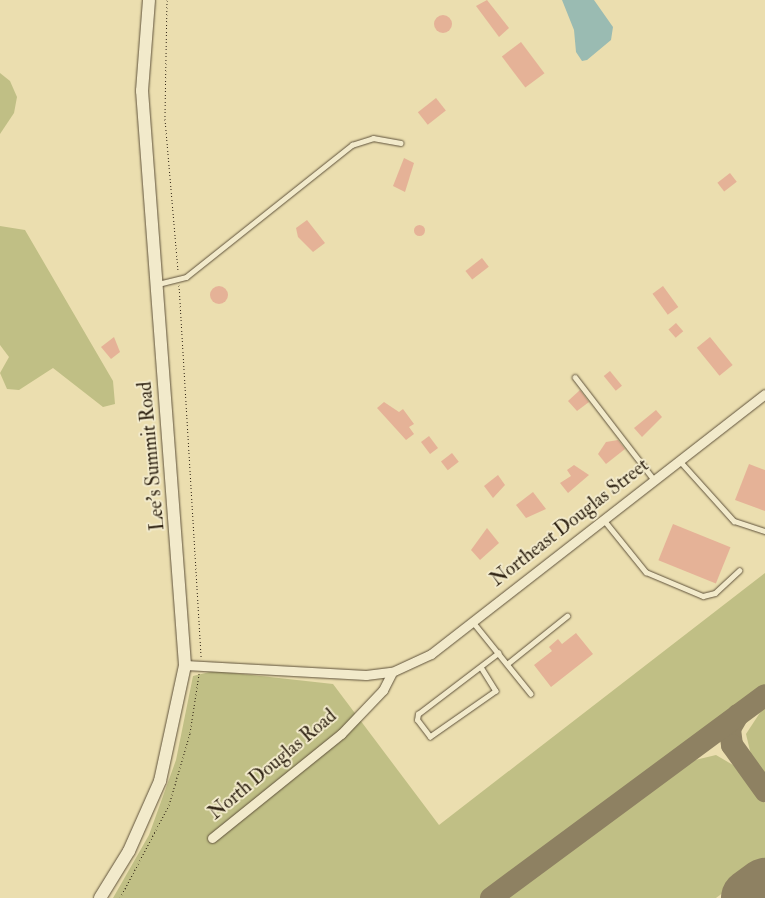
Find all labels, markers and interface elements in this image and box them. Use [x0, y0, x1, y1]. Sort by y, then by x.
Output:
street label: Lee's Summit Road [134, 381, 170, 531]
street label: Northeast Douglas Street [486, 454, 654, 592]
street label: North Douglas Road [205, 705, 341, 825]

